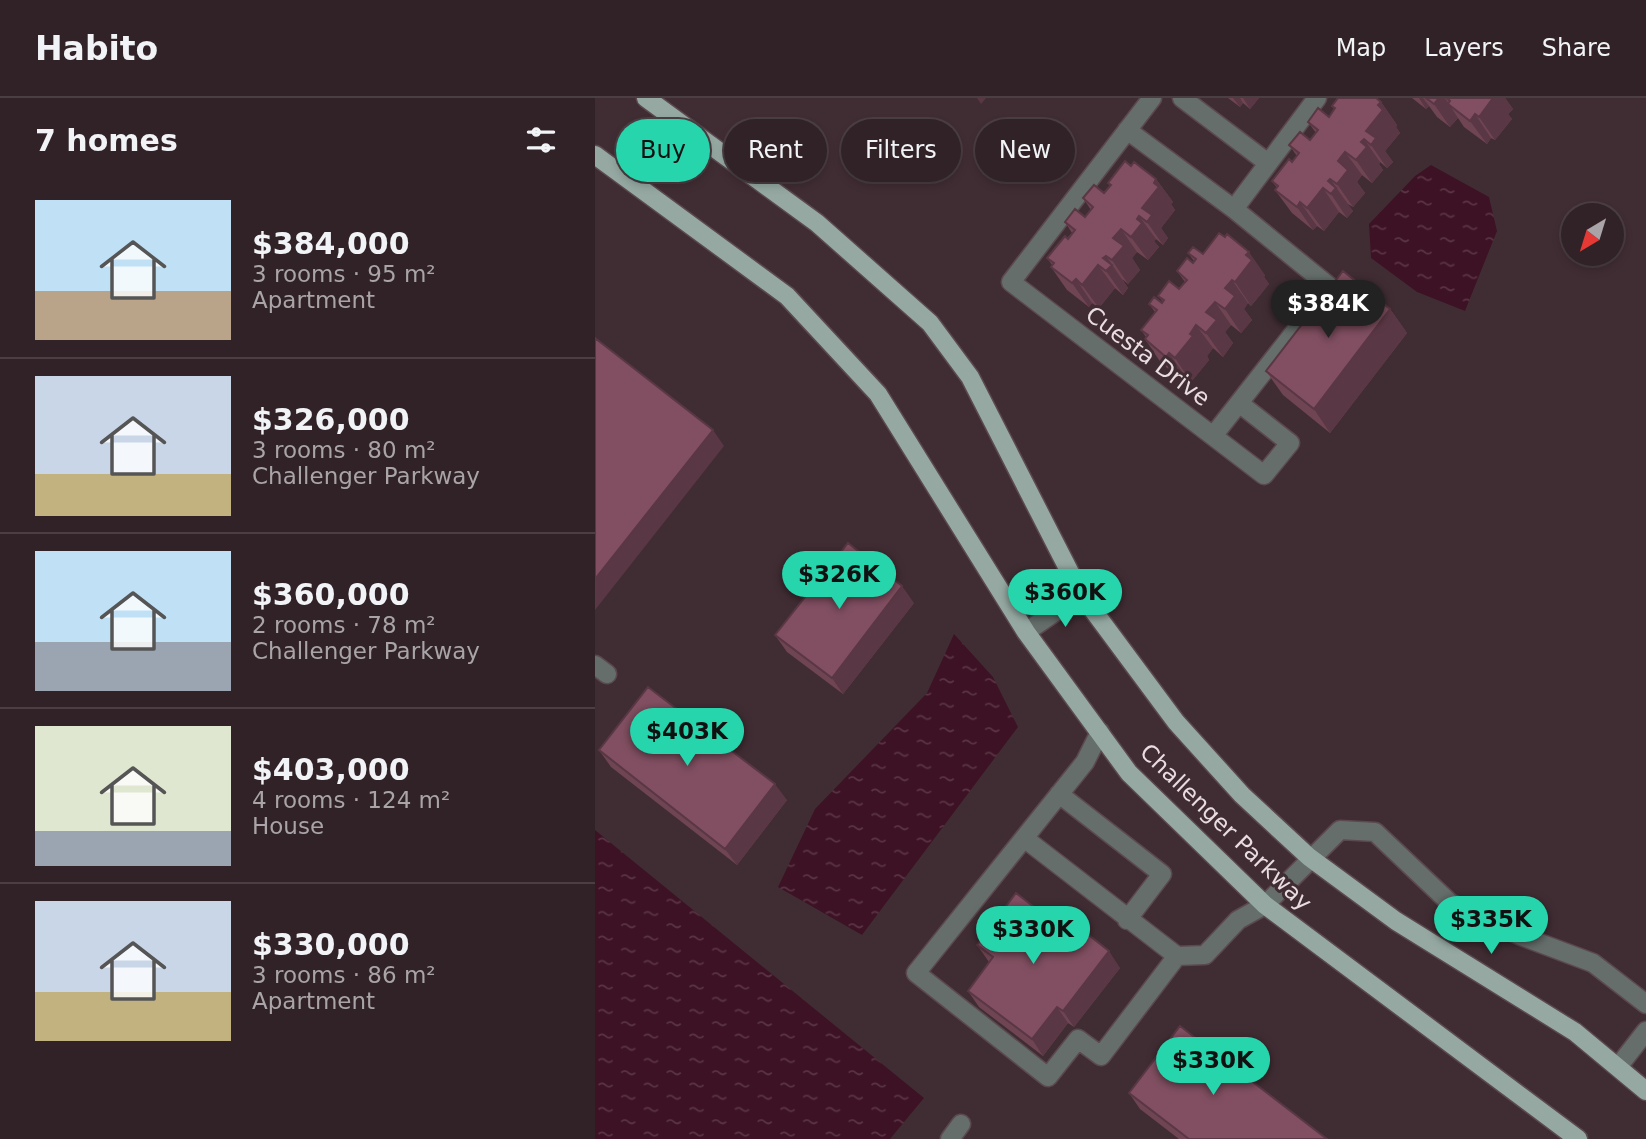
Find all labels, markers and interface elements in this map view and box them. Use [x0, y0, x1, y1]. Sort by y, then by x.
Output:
text: Habito [35, 29, 158, 68]
text: Map [1336, 34, 1386, 62]
text: Layers [1424, 34, 1504, 62]
text: Share [1542, 34, 1611, 62]
chip: Buy [616, 119, 710, 182]
chip: Rent [724, 119, 827, 182]
chip: Filters [841, 119, 961, 182]
chip: New [975, 119, 1075, 182]
icon: filters [522, 121, 560, 159]
text: 7 homes [35, 123, 178, 158]
north arrow [1561, 203, 1624, 266]
map controls [1561, 203, 1624, 266]
text: $384,000 [252, 226, 410, 261]
icon: home [91, 228, 175, 312]
text: 3 rooms · 95 m² [252, 261, 436, 287]
pin: $384K [1279, 280, 1377, 340]
text: Apartment [252, 287, 375, 313]
text: $384K [1287, 290, 1369, 316]
street label: Cuesta Drive [1081, 301, 1215, 411]
text: $326,000 [252, 402, 410, 437]
icon: home [91, 404, 175, 488]
text: 3 rooms · 80 m² [252, 437, 436, 463]
text: Challenger Parkway [252, 463, 480, 489]
pin: $326K [790, 552, 888, 611]
text: $326K [798, 561, 880, 587]
pin: $360K [1016, 570, 1114, 629]
text: $360,000 [252, 577, 410, 612]
icon: home [91, 579, 175, 663]
text: $360K [1024, 579, 1106, 605]
text: 2 rooms · 78 m² [252, 612, 436, 638]
text: Challenger Parkway [252, 638, 480, 664]
pin: $403K [638, 708, 736, 768]
text: $403K [646, 718, 728, 744]
street label: Challenger Parkway [1135, 738, 1317, 916]
text: $403,000 [252, 752, 410, 787]
icon: home [91, 754, 175, 838]
text: 4 rooms · 124 m² [252, 787, 450, 813]
text: House [252, 813, 324, 839]
pin: $335K [1442, 896, 1540, 956]
pin: $330K [984, 906, 1082, 966]
text: $335K [1450, 906, 1532, 932]
text: $330K [992, 916, 1074, 942]
text: $330,000 [252, 927, 410, 962]
icon: home [91, 929, 175, 1013]
text: 3 rooms · 86 m² [252, 962, 436, 988]
text: Apartment [252, 988, 375, 1014]
pin: $330K [1164, 1038, 1262, 1097]
text: $330K [1172, 1047, 1254, 1073]

